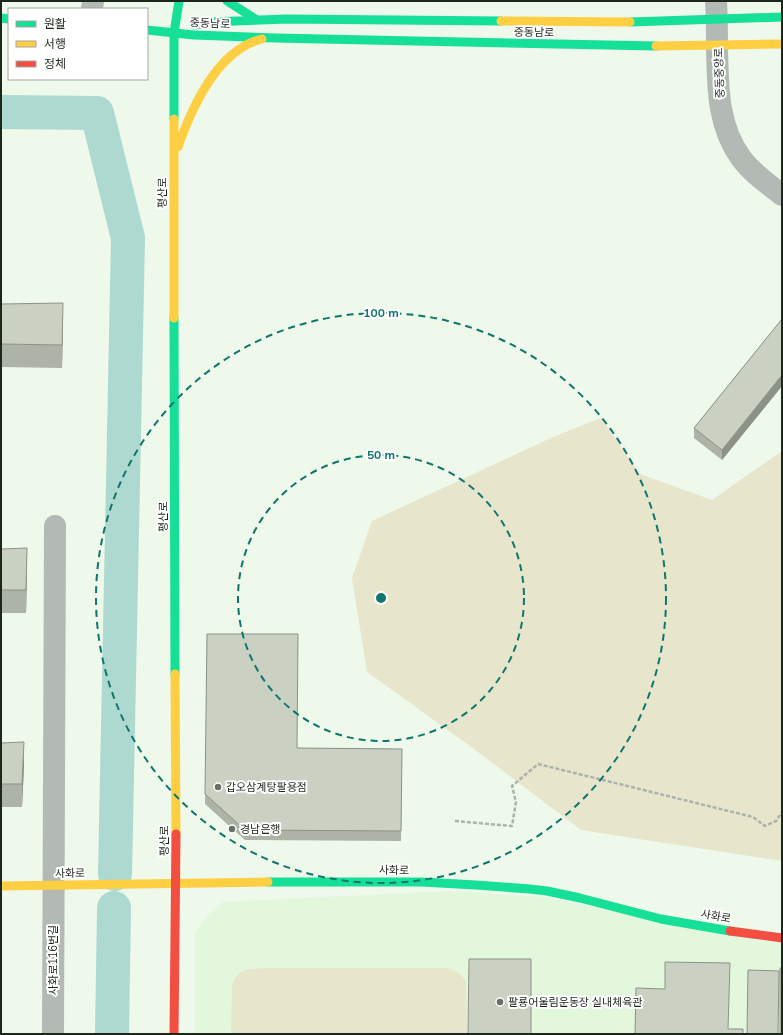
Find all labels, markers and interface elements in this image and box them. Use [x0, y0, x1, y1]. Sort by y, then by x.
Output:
legend [8, 8, 148, 80]
street label: 중동남로 [189, 15, 231, 32]
text: 원활 [44, 16, 66, 32]
street label: 중동남로 [514, 25, 554, 40]
text: 서행 [44, 36, 66, 52]
street label: 중동중앙로 [711, 47, 728, 99]
text: 정체 [44, 56, 66, 72]
street label: 평산로 [155, 178, 170, 208]
text: 100 m [363, 305, 399, 321]
text: 50 m [367, 447, 395, 463]
street label: 평산로 [156, 502, 171, 532]
centre of rings [374, 591, 388, 605]
place label: 갑오삼계탕팔용점 [226, 780, 307, 795]
marker: 갑오삼계탕팔용점 [213, 782, 223, 792]
place label: 경남은행 [240, 822, 280, 837]
marker: 경남은행 [227, 824, 237, 834]
street label: 평산로 [157, 826, 172, 856]
street label: 사화로 [379, 863, 409, 878]
street label: 사화로 [55, 866, 85, 881]
street label: 사화로 [700, 906, 732, 927]
street label: 사화로116번길 [46, 925, 61, 995]
place label: 팔룡어울림운동장 실내체육관 [508, 995, 642, 1010]
marker: 팔룡어울림운동장 실내체육관 [495, 997, 505, 1007]

